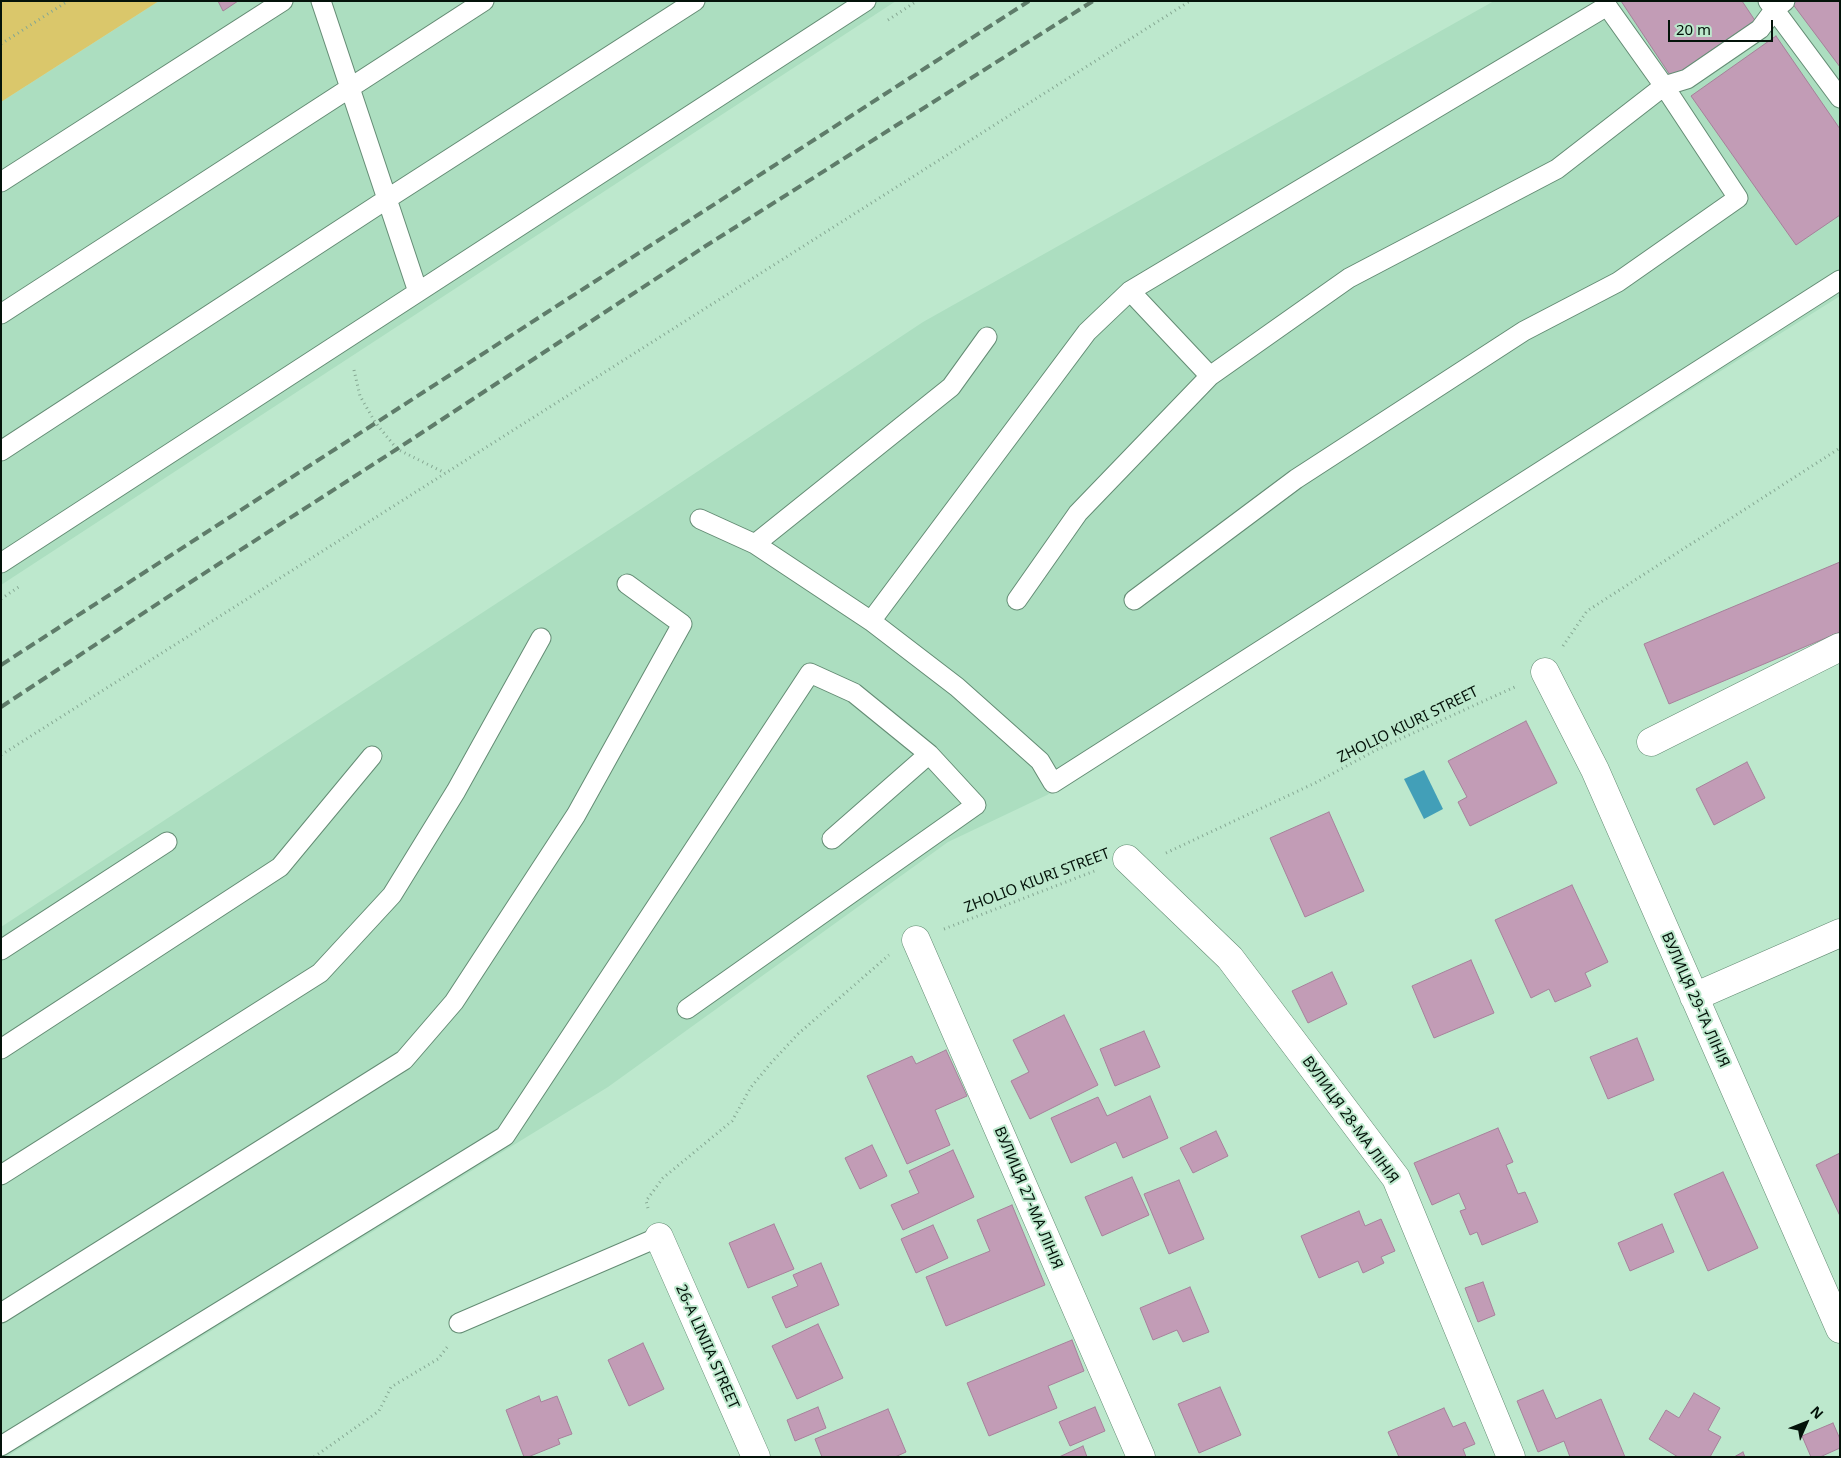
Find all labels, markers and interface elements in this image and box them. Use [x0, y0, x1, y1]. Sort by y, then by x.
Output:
scale bar [1671, 10, 1776, 42]
text: 20 m [1676, 19, 1711, 39]
street label: ZHOLIO KIURI STREET [1335, 683, 1481, 767]
street label: ZHOLIO KIURI STREET [962, 845, 1112, 917]
street label: ВУЛИЦЯ 29-ТА ЛІНІЯ [1657, 930, 1733, 1070]
street label: ВУЛИЦЯ 28-МА ЛІНІЯ [1298, 1053, 1402, 1187]
street label: ВУЛИЦЯ 27-МА ЛІНІЯ [990, 1124, 1066, 1272]
street label: 26-A LINIIA STREET [671, 1282, 743, 1412]
north arrow [1781, 1398, 1831, 1448]
text: N [1806, 1402, 1828, 1423]

